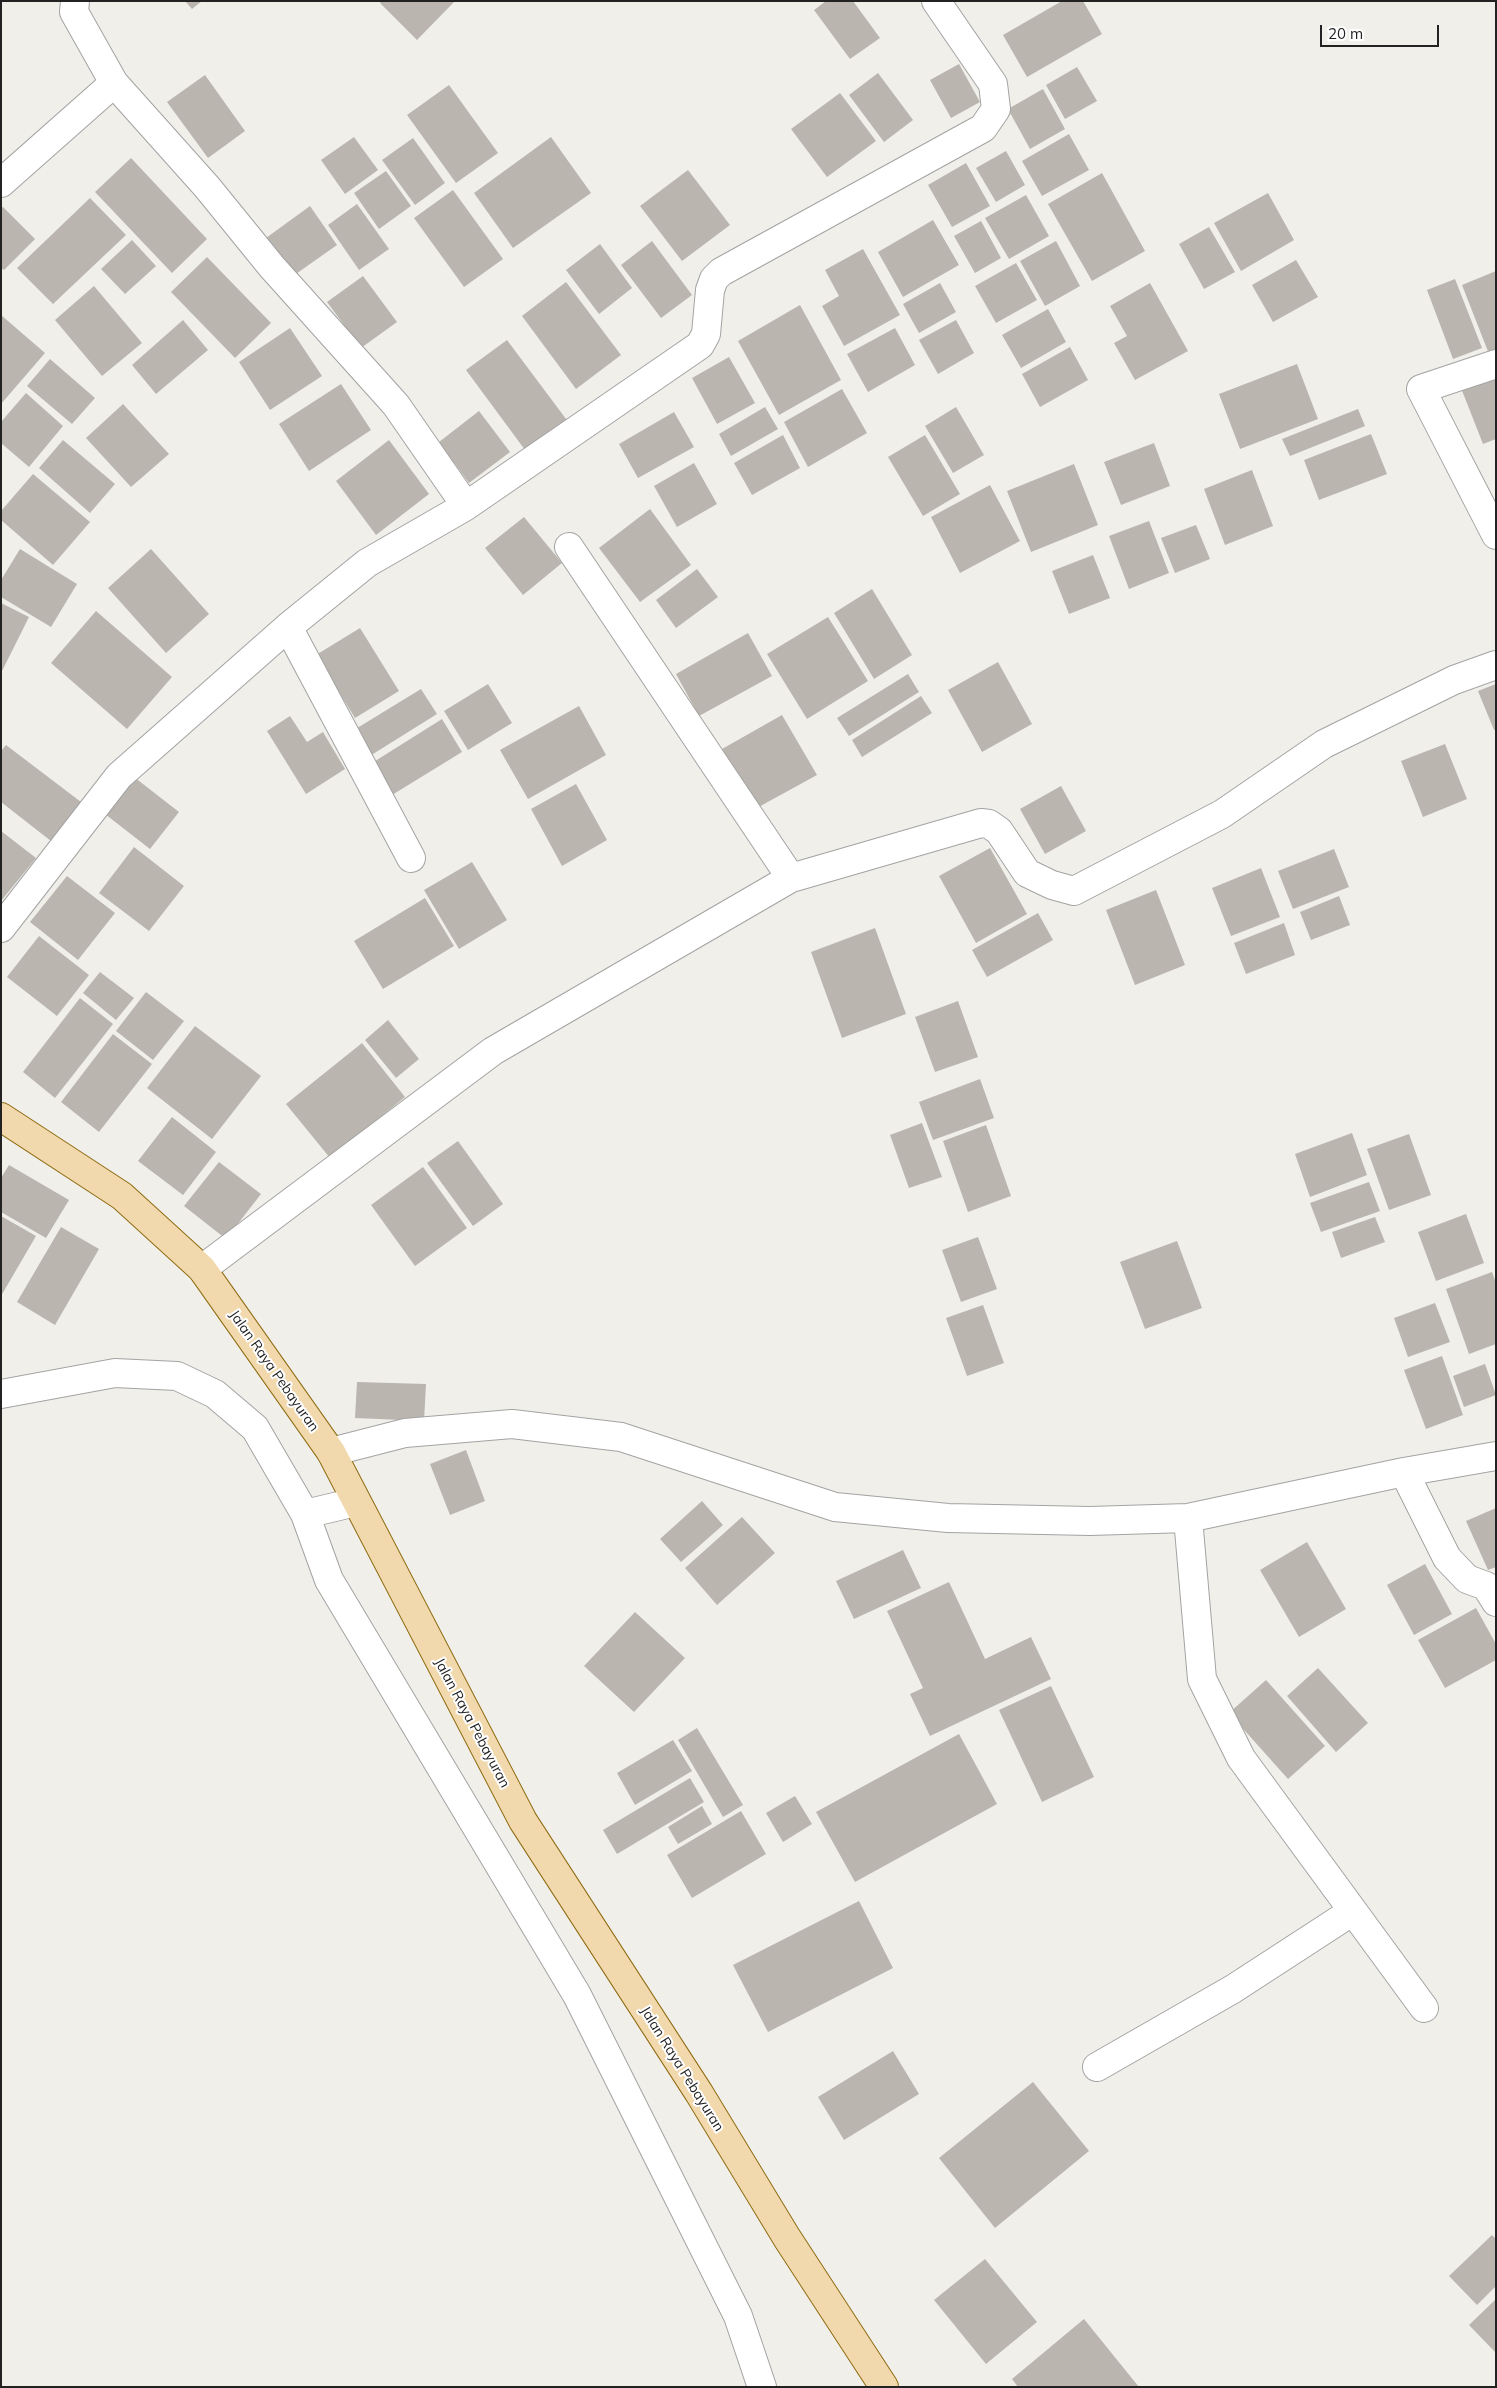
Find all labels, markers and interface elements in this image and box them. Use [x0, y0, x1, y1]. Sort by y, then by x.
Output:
scale bar [1322, 15, 1441, 47]
text: 20 m [1328, 24, 1363, 43]
street label: Jalan Raya Pebayuran [226, 1307, 322, 1435]
street label: Jalan Raya Pebayuran [431, 1655, 513, 1791]
street label: Jalan Raya Pebayuran [637, 2003, 727, 2135]

